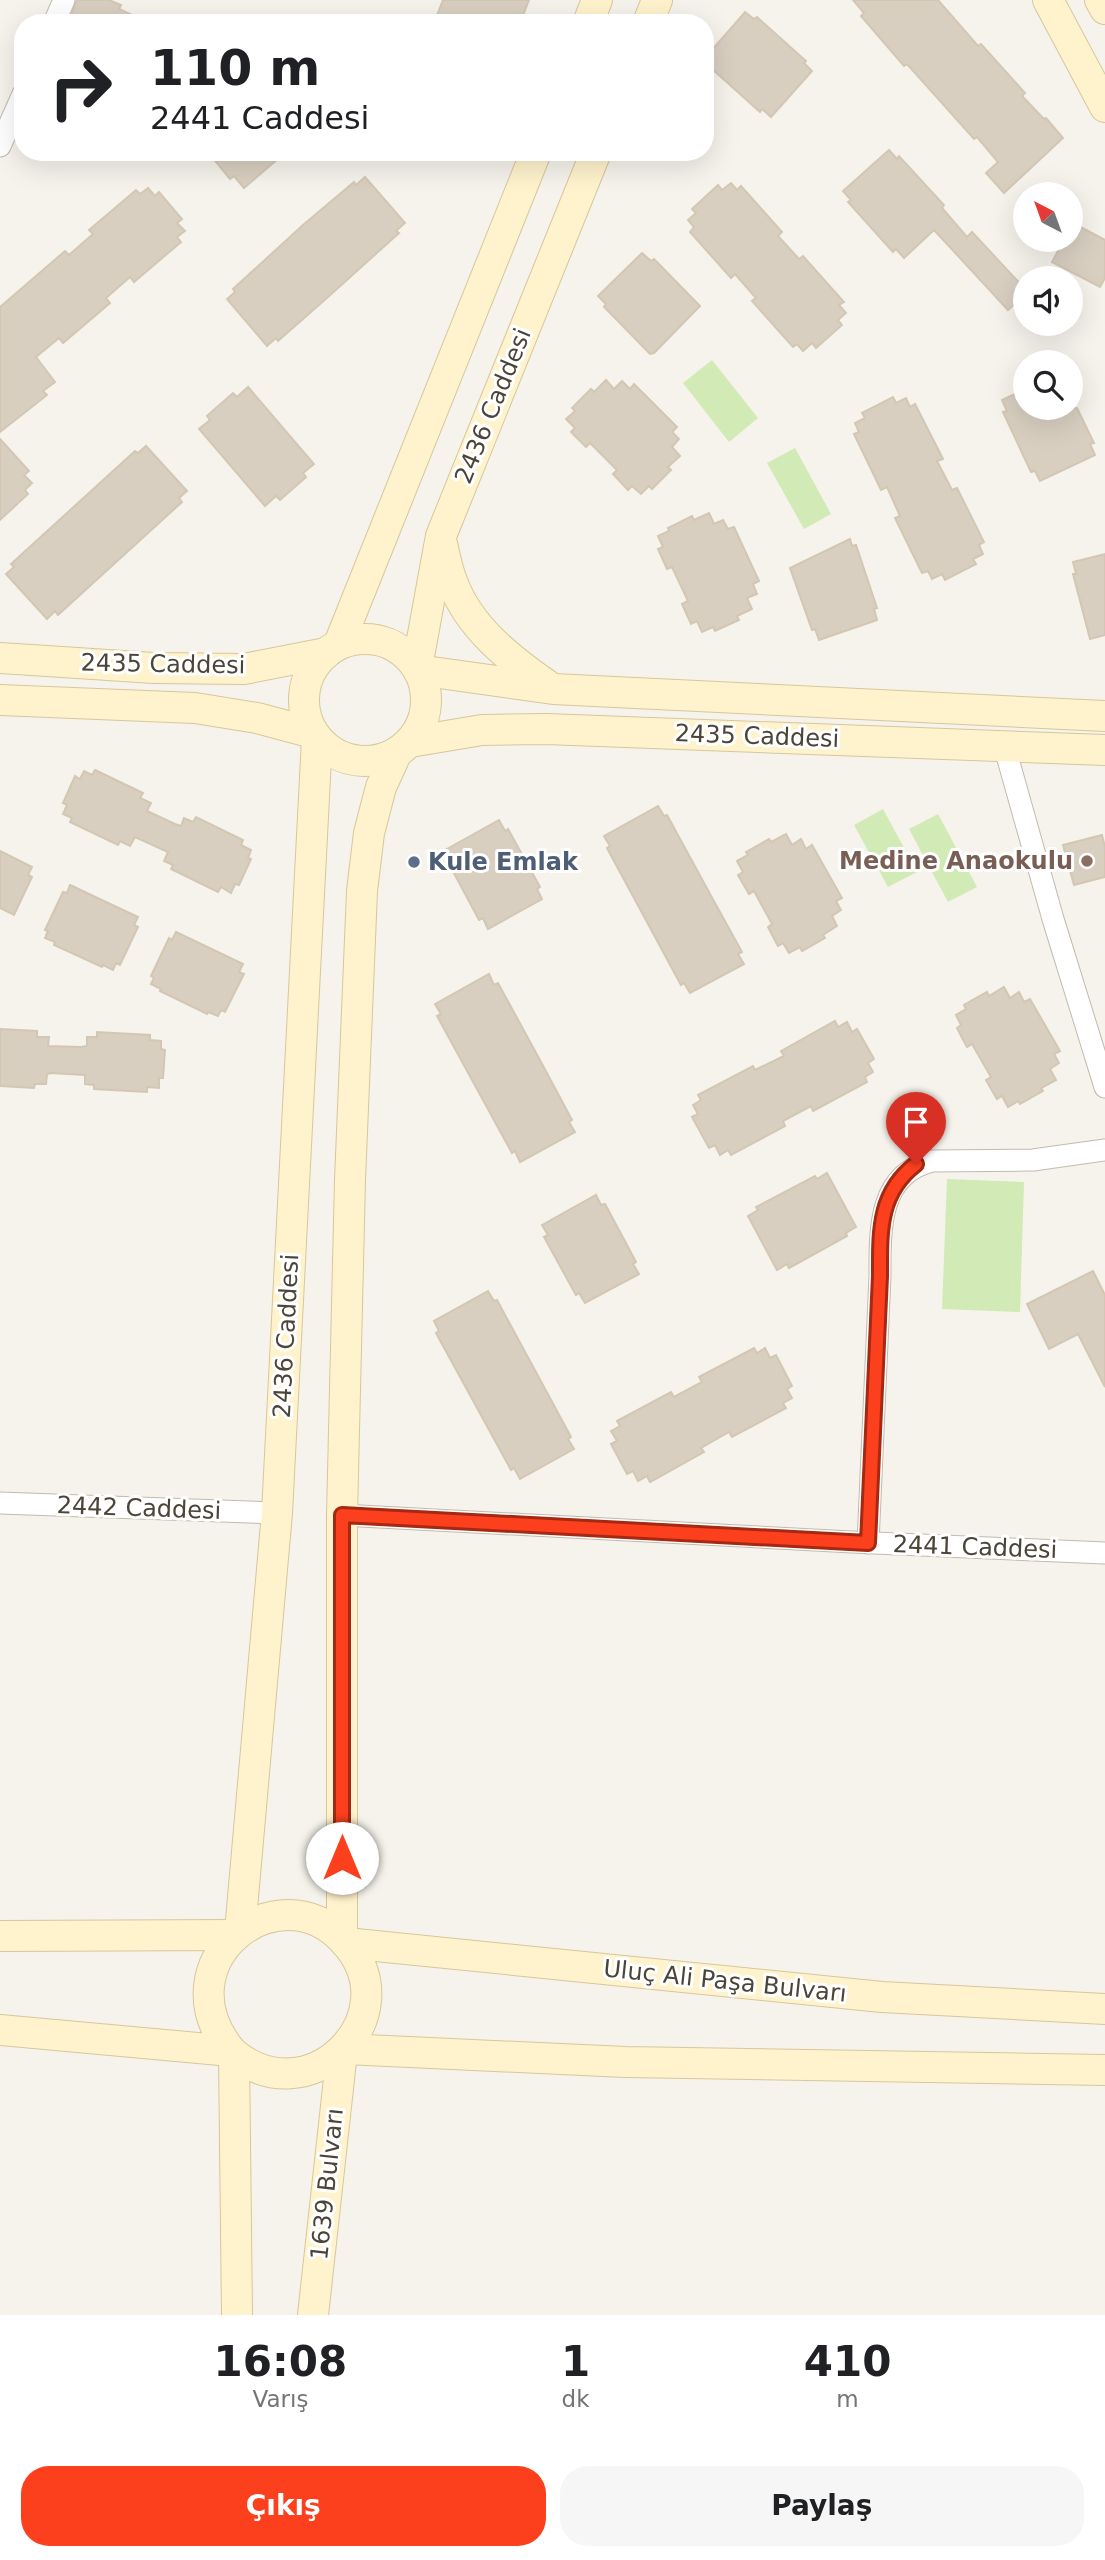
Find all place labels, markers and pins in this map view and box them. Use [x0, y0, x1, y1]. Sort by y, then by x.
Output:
place label: Medine Anaokulu [839, 847, 1073, 875]
place label: Kule Emlak [428, 848, 579, 876]
marker: Medine Anaokulu [1079, 853, 1095, 869]
marker: Kule Emlak [406, 854, 422, 870]
pin [886, 1092, 946, 1164]

